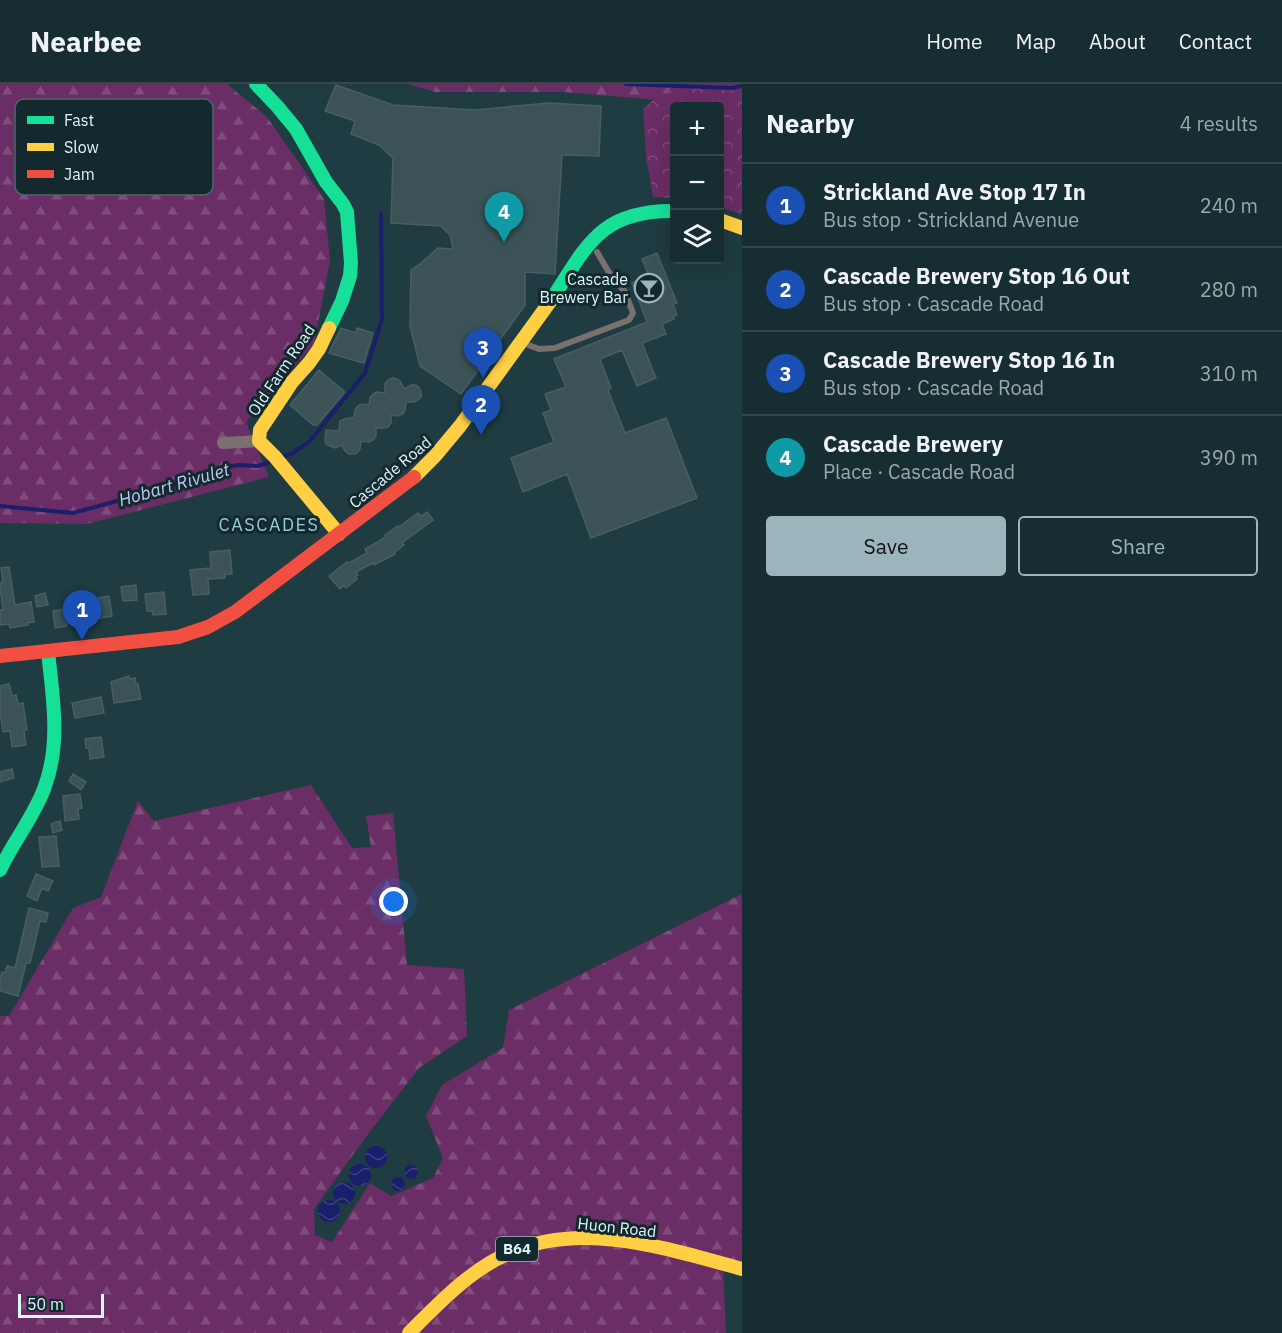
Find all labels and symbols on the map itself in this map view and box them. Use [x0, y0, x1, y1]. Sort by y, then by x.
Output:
legend [15, 99, 213, 195]
text: Fast [64, 110, 94, 130]
text: Slow [64, 137, 99, 157]
text: Jam [64, 164, 95, 184]
pin: 4 [484, 192, 524, 242]
place label: Cascade Brewery Bar [539, 269, 628, 307]
bar icon: Cascade Brewery Bar [633, 272, 665, 304]
street label: Old Farm Road [243, 320, 319, 420]
pin: 3 [464, 328, 502, 378]
pin: 2 [462, 386, 500, 435]
street label: Cascade Road [345, 432, 435, 512]
water label: Hobart Rivulet [116, 457, 233, 511]
district label: CASCADES [219, 513, 319, 536]
pin: 1 [62, 590, 101, 640]
your location [379, 887, 408, 916]
street label: Huon Road [577, 1213, 657, 1241]
road number: B64 [496, 1237, 538, 1261]
scale bar [18, 1291, 104, 1318]

